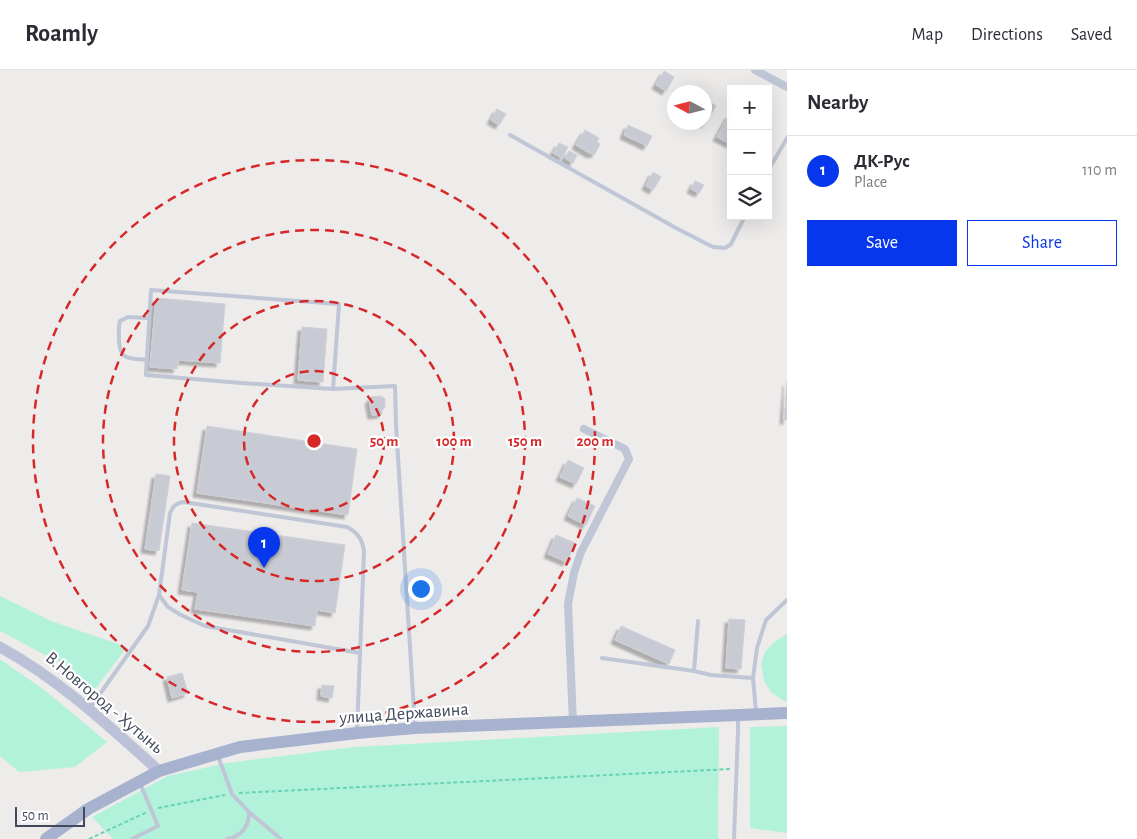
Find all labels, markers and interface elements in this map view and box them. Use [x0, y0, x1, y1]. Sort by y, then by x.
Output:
text: Roamly [25, 22, 98, 46]
text: Map [912, 26, 943, 44]
text: Directions [971, 26, 1043, 44]
text: Saved [1071, 26, 1112, 44]
north arrow [667, 85, 712, 130]
map controls [727, 85, 772, 220]
button: + [727, 85, 772, 130]
text: Nearby [807, 92, 868, 113]
button: − [727, 130, 772, 175]
text: ДК-Рус [854, 152, 910, 171]
text: 1 [820, 162, 826, 178]
text: 110 m [1082, 162, 1117, 178]
text: Place [854, 174, 887, 190]
button: layers [727, 175, 772, 220]
button: Save [807, 220, 957, 266]
button: Share [967, 220, 1117, 266]
centre of rings [305, 432, 323, 450]
text: 50 m [370, 434, 398, 449]
text: 100 m [436, 434, 472, 449]
text: 150 m [508, 434, 542, 449]
text: 200 m [576, 434, 614, 449]
pin: 1 [248, 527, 280, 568]
your location [408, 576, 434, 602]
street label: В.Новгород - Хутынь [42, 649, 167, 758]
street label: улица Державина [338, 701, 469, 728]
scale bar [15, 804, 85, 827]
text: 50 m [22, 809, 49, 823]

